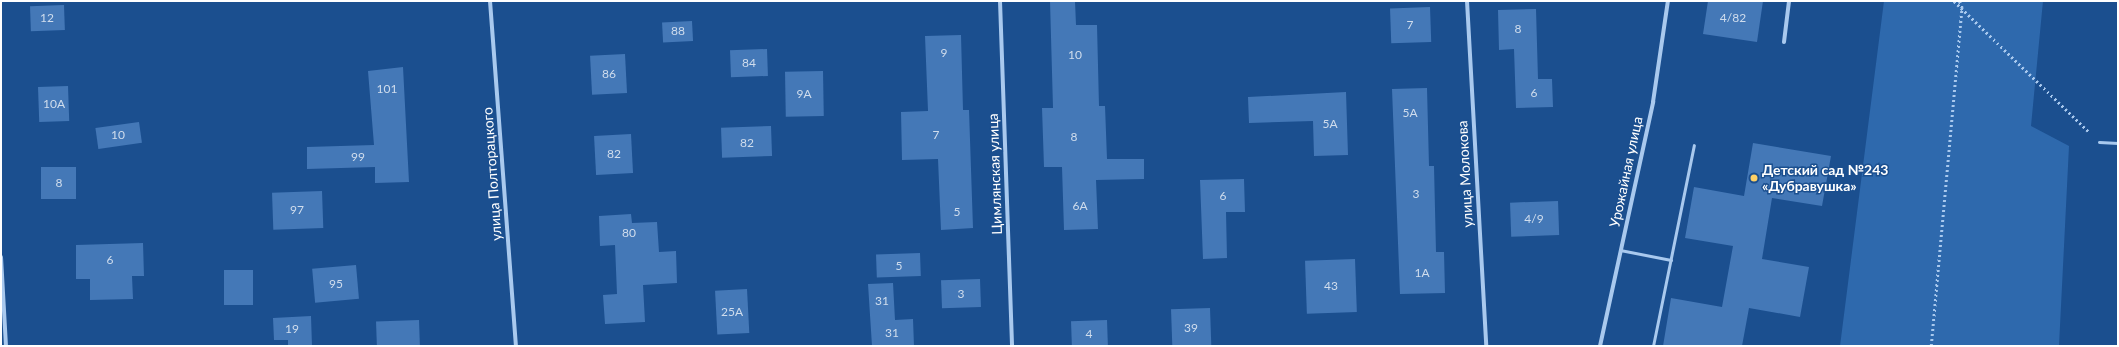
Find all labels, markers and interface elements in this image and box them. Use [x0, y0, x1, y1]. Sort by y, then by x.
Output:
house number: 12 [40, 11, 54, 25]
house number: 4/82 [1720, 11, 1746, 25]
house number: 7 [1407, 18, 1413, 32]
house number: 8 [1515, 22, 1521, 36]
house number: 88 [671, 24, 685, 38]
house number: 9 [941, 46, 947, 60]
house number: 10 [1068, 48, 1082, 62]
house number: 84 [742, 56, 756, 70]
house number: 86 [602, 67, 616, 81]
house number: 101 [377, 82, 397, 96]
house number: 6 [1531, 86, 1537, 100]
house number: 9А [796, 87, 812, 101]
house number: 10А [43, 97, 65, 111]
house number: 5А [1402, 106, 1418, 120]
street label: улица Полторацкого [479, 107, 505, 241]
street label: Цимлянская улица [984, 113, 1006, 235]
street label: Урожайная улица [1606, 115, 1646, 229]
house number: 5А [1322, 117, 1338, 131]
street label: улица Молокова [1454, 120, 1476, 228]
house number: 10 [111, 128, 125, 142]
house number: 7 [933, 128, 939, 142]
house number: 8 [1071, 130, 1077, 144]
house number: 82 [740, 136, 754, 150]
house number: 82 [607, 147, 621, 161]
house number: 99 [351, 150, 365, 164]
place label: Детский сад №243 «Дубравушка» [1762, 162, 1888, 194]
marker: Детский сад №243 «Дубравушка» [1749, 173, 1759, 183]
house number: 8 [56, 176, 62, 190]
house number: 3 [1413, 187, 1419, 201]
house number: 6 [1220, 189, 1226, 203]
house number: 6А [1072, 199, 1088, 213]
house number: 97 [290, 203, 304, 217]
house number: 5 [954, 205, 960, 219]
house number: 4/9 [1524, 212, 1544, 226]
house number: 80 [622, 226, 636, 240]
house number: 6 [107, 253, 113, 267]
house number: 5 [896, 259, 902, 273]
house number: 1А [1414, 266, 1430, 280]
house number: 95 [329, 277, 343, 291]
house number: 43 [1324, 279, 1338, 293]
house number: 3 [958, 287, 964, 301]
house number: 31 [875, 294, 889, 308]
house number: 25А [721, 305, 743, 319]
house number: 39 [1184, 321, 1198, 335]
house number: 19 [285, 322, 299, 336]
house number: 31 [885, 326, 899, 340]
house number: 4 [1086, 327, 1092, 341]

